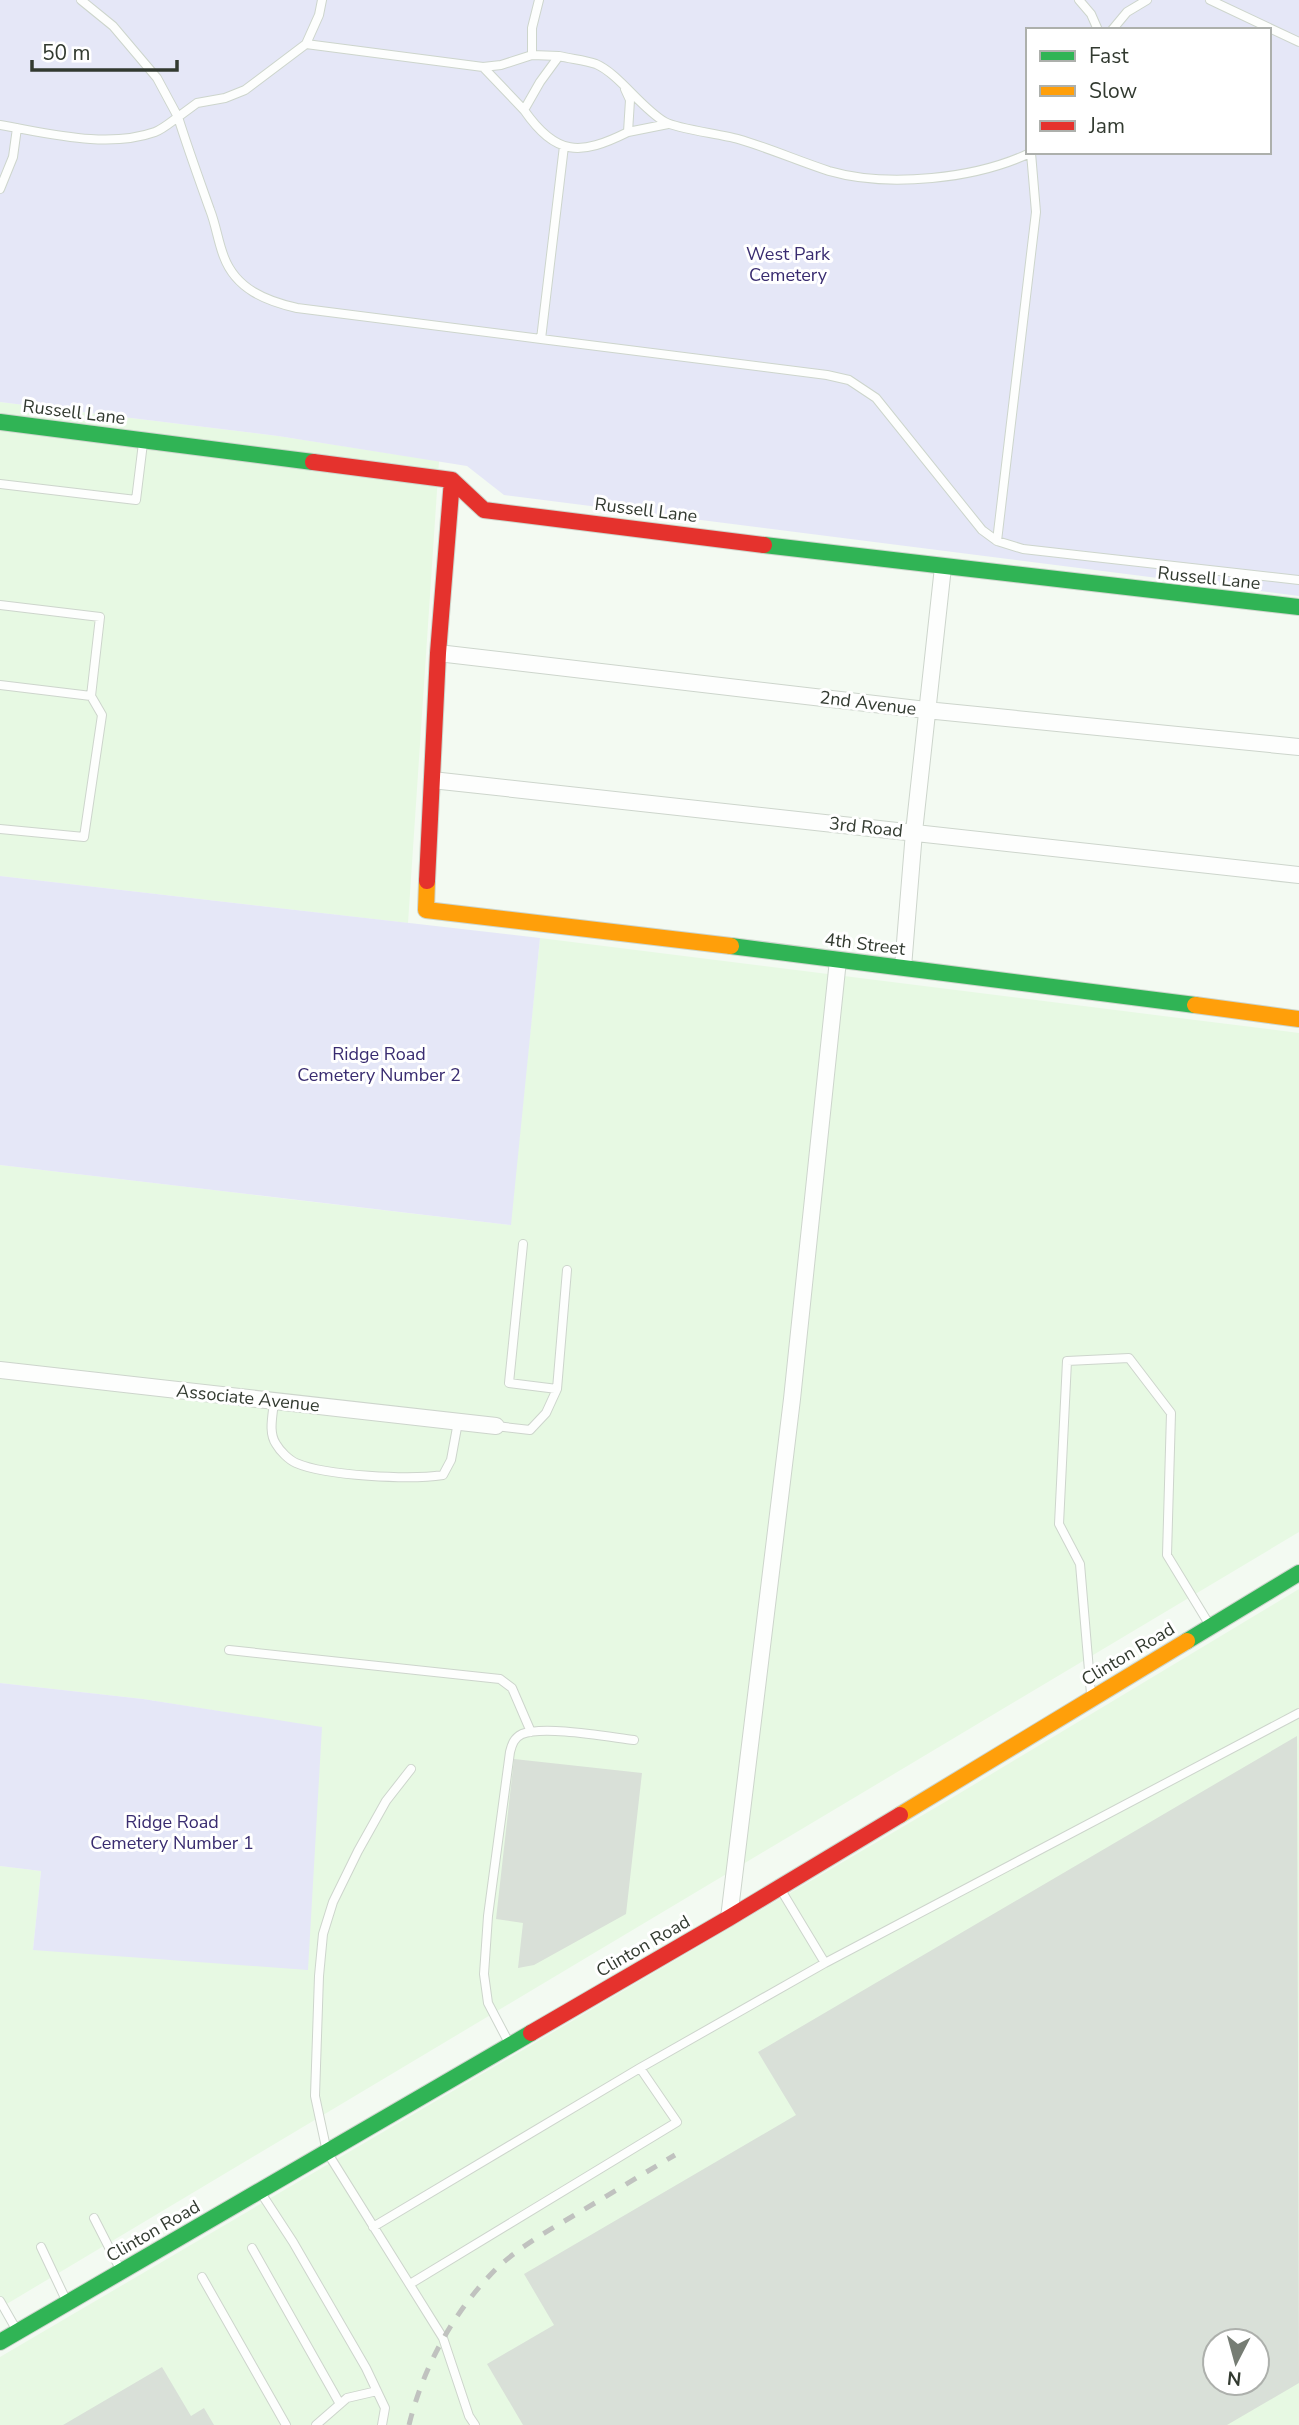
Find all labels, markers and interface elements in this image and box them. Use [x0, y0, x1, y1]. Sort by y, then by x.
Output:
scale bar [32, 28, 177, 72]
legend [1026, 28, 1271, 154]
text: 50 m [42, 39, 91, 67]
text: Fast [1089, 42, 1129, 70]
text: Slow [1089, 77, 1138, 105]
text: Jam [1088, 112, 1125, 140]
park label: West Park Cemetery [746, 242, 831, 287]
street label: Russell Lane [21, 394, 127, 430]
street label: Russell Lane [593, 492, 699, 528]
street label: Russell Lane [1156, 561, 1262, 595]
street label: 2nd Avenue [818, 685, 918, 721]
street label: 3rd Road [828, 811, 904, 843]
street label: 4th Street [823, 927, 907, 961]
park label: Ridge Road Cemetery Number 2 [297, 1042, 461, 1087]
street label: Associate Avenue [175, 1379, 321, 1417]
street label: Clinton Road [1077, 1617, 1179, 1691]
park label: Ridge Road Cemetery Number 1 [90, 1810, 254, 1855]
street label: Clinton Road [592, 1909, 694, 1983]
street label: Clinton Road [102, 2194, 204, 2268]
north arrow [1201, 2327, 1271, 2397]
text: N [1226, 2364, 1243, 2392]

